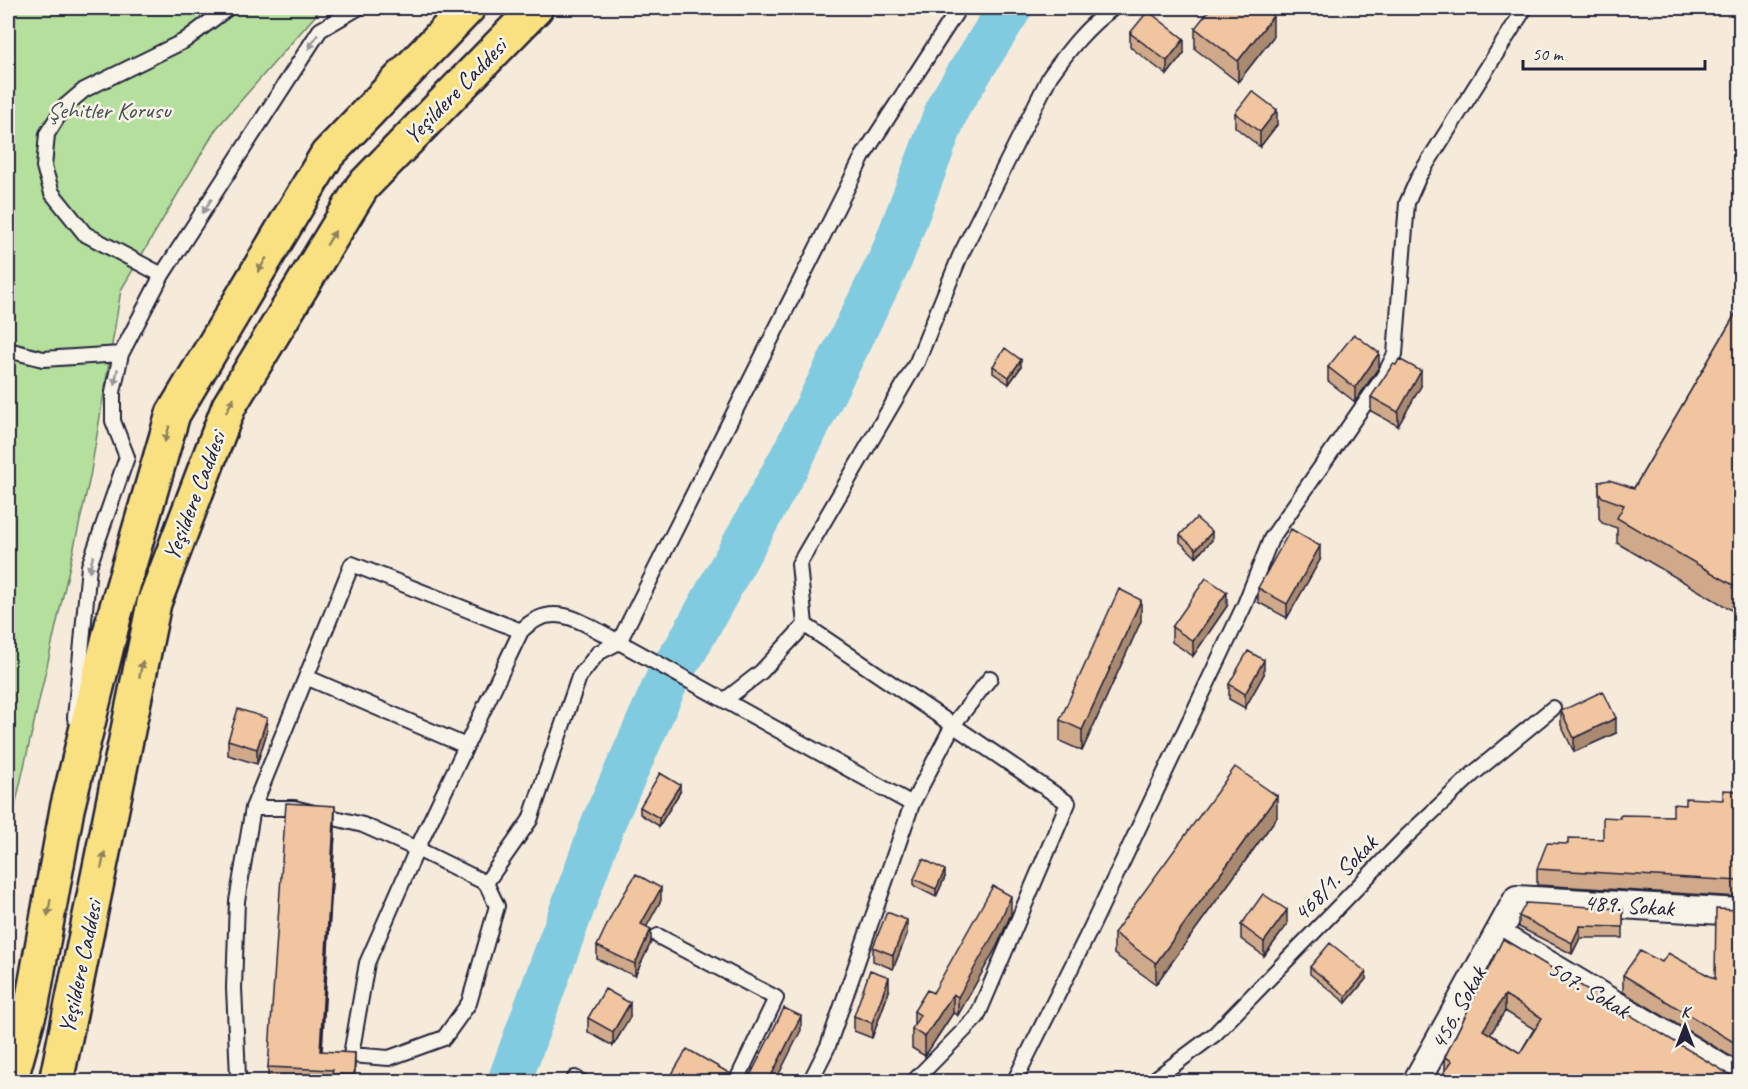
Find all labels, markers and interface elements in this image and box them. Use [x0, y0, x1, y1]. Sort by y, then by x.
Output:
street label: Yeşildere Caddesi [397, 29, 515, 150]
scale bar [1523, 33, 1704, 71]
one-way arrow [307, 34, 318, 50]
text: 50 m [1532, 43, 1565, 65]
park label: Şehitler Korusu [47, 95, 173, 125]
one-way arrow [201, 198, 212, 214]
one-way arrow [325, 230, 336, 246]
one-way arrow [257, 257, 267, 274]
one-way arrow [111, 368, 120, 387]
one-way arrow [226, 397, 235, 414]
street label: Yeşildere Caddesi [156, 424, 234, 565]
one-way arrow [162, 425, 171, 443]
one-way arrow [86, 554, 96, 573]
one-way arrow [137, 659, 146, 678]
street label: 468/1. Sokak [1286, 827, 1385, 928]
one-way arrow [99, 850, 108, 869]
street label: 489. Sokak [1583, 887, 1677, 923]
street label: Yeşildere Caddesi [51, 894, 110, 1037]
one-way arrow [44, 899, 53, 918]
street label: 507. Sokak [1543, 953, 1637, 1026]
street label: 456. Sokak [1423, 959, 1494, 1055]
north arrow [1655, 996, 1715, 1056]
text: K [1681, 1002, 1693, 1022]

